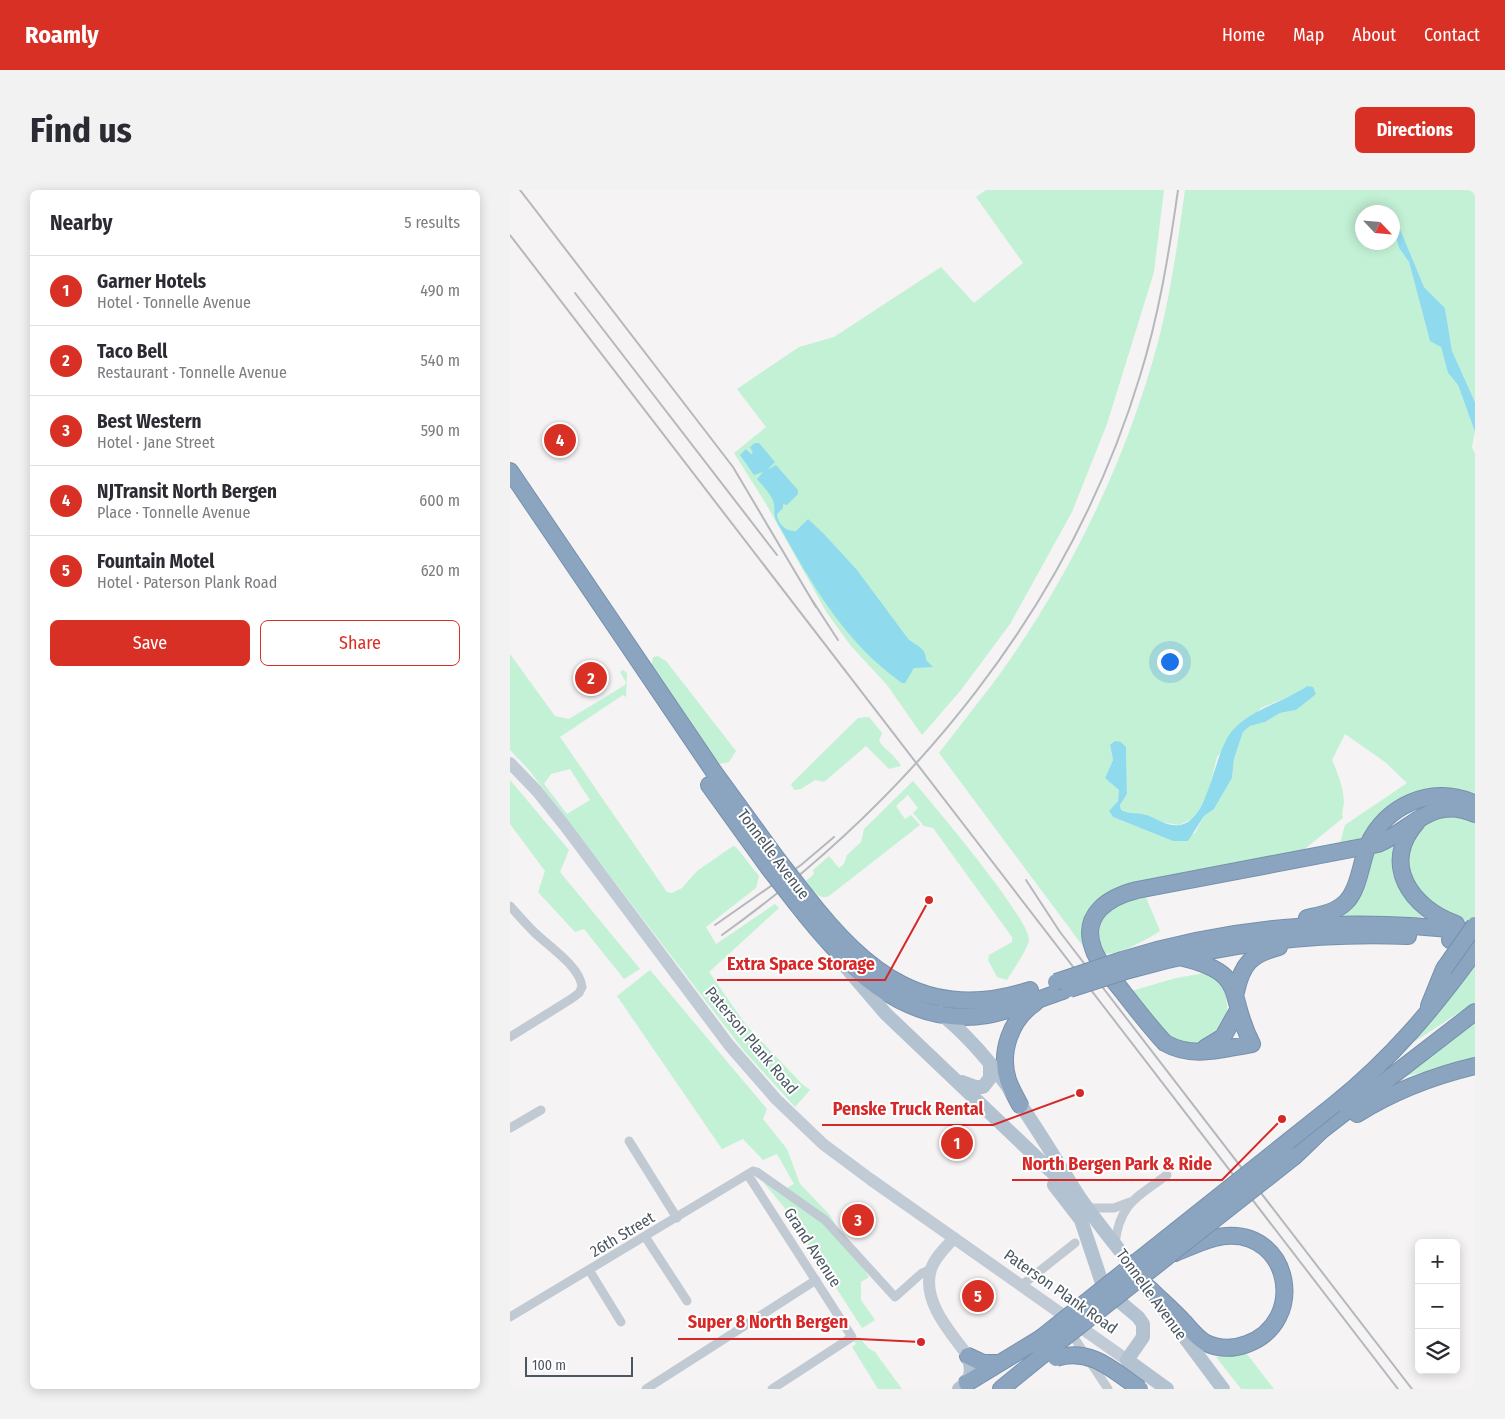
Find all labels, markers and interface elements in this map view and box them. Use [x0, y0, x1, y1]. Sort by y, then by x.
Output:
text: Roamly [25, 21, 99, 49]
text: Home [1222, 24, 1265, 46]
text: Map [1293, 24, 1324, 46]
text: About [1352, 24, 1396, 46]
text: Contact [1424, 24, 1480, 46]
button: Directions [1355, 107, 1475, 153]
text: Find us [30, 109, 132, 151]
north arrow [1355, 205, 1400, 250]
text: Nearby [50, 210, 112, 236]
text: 5 results [404, 213, 460, 232]
text: Garner Hotels [97, 270, 206, 293]
text: 1 [63, 281, 69, 300]
text: 490 m [420, 281, 460, 300]
text: Hotel · Tonnelle Avenue [97, 293, 251, 312]
text: Taco Bell [97, 340, 167, 363]
text: 2 [62, 351, 70, 370]
text: 540 m [421, 351, 460, 370]
text: Restaurant · Tonnelle Avenue [97, 363, 287, 382]
text: Best Western [97, 410, 202, 433]
text: 3 [62, 421, 70, 440]
text: 590 m [421, 421, 460, 440]
pin: 4 [544, 421, 576, 459]
text: Hotel · Jane Street [97, 433, 215, 452]
text: NJTransit North Bergen [97, 480, 277, 503]
text: 4 [62, 491, 70, 510]
text: 600 m [419, 491, 460, 510]
text: Place · Tonnelle Avenue [97, 503, 250, 522]
text: Fountain Motel [97, 550, 214, 573]
text: 5 [62, 561, 70, 580]
text: 620 m [421, 561, 460, 580]
text: Hotel · Paterson Plank Road [97, 573, 277, 592]
button: Save [50, 620, 250, 666]
button: Share [260, 620, 460, 666]
your location [1157, 649, 1183, 675]
pin: 2 [575, 659, 607, 697]
street label: Tonnelle Avenue [734, 806, 814, 903]
callout: Extra Space Storage [717, 947, 885, 980]
text: Extra Space Storage [727, 953, 875, 975]
street label: Paterson Plank Road [701, 983, 802, 1098]
callout: Penske Truck Rental [822, 1092, 993, 1125]
text: Penske Truck Rental [833, 1098, 983, 1120]
pin: 1 [941, 1124, 973, 1162]
callout: North Bergen Park & Ride [1012, 1147, 1222, 1180]
text: North Bergen Park & Ride [1022, 1153, 1212, 1175]
pin: 3 [842, 1201, 874, 1239]
street label: Grand Avenue [780, 1204, 845, 1291]
street label: 26th Street [587, 1207, 659, 1261]
map controls [1415, 1239, 1460, 1374]
button: + [1415, 1239, 1460, 1284]
street label: Paterson Plank Road [1000, 1245, 1121, 1338]
street label: Tonnelle Avenue [1112, 1245, 1191, 1344]
pin: 5 [962, 1277, 994, 1315]
button: − [1415, 1284, 1460, 1329]
callout: Super 8 North Bergen [678, 1306, 859, 1339]
text: Super 8 North Bergen [688, 1311, 848, 1333]
button: layers [1415, 1329, 1460, 1374]
scale bar [525, 1354, 632, 1377]
text: 100 m [532, 1357, 566, 1374]

